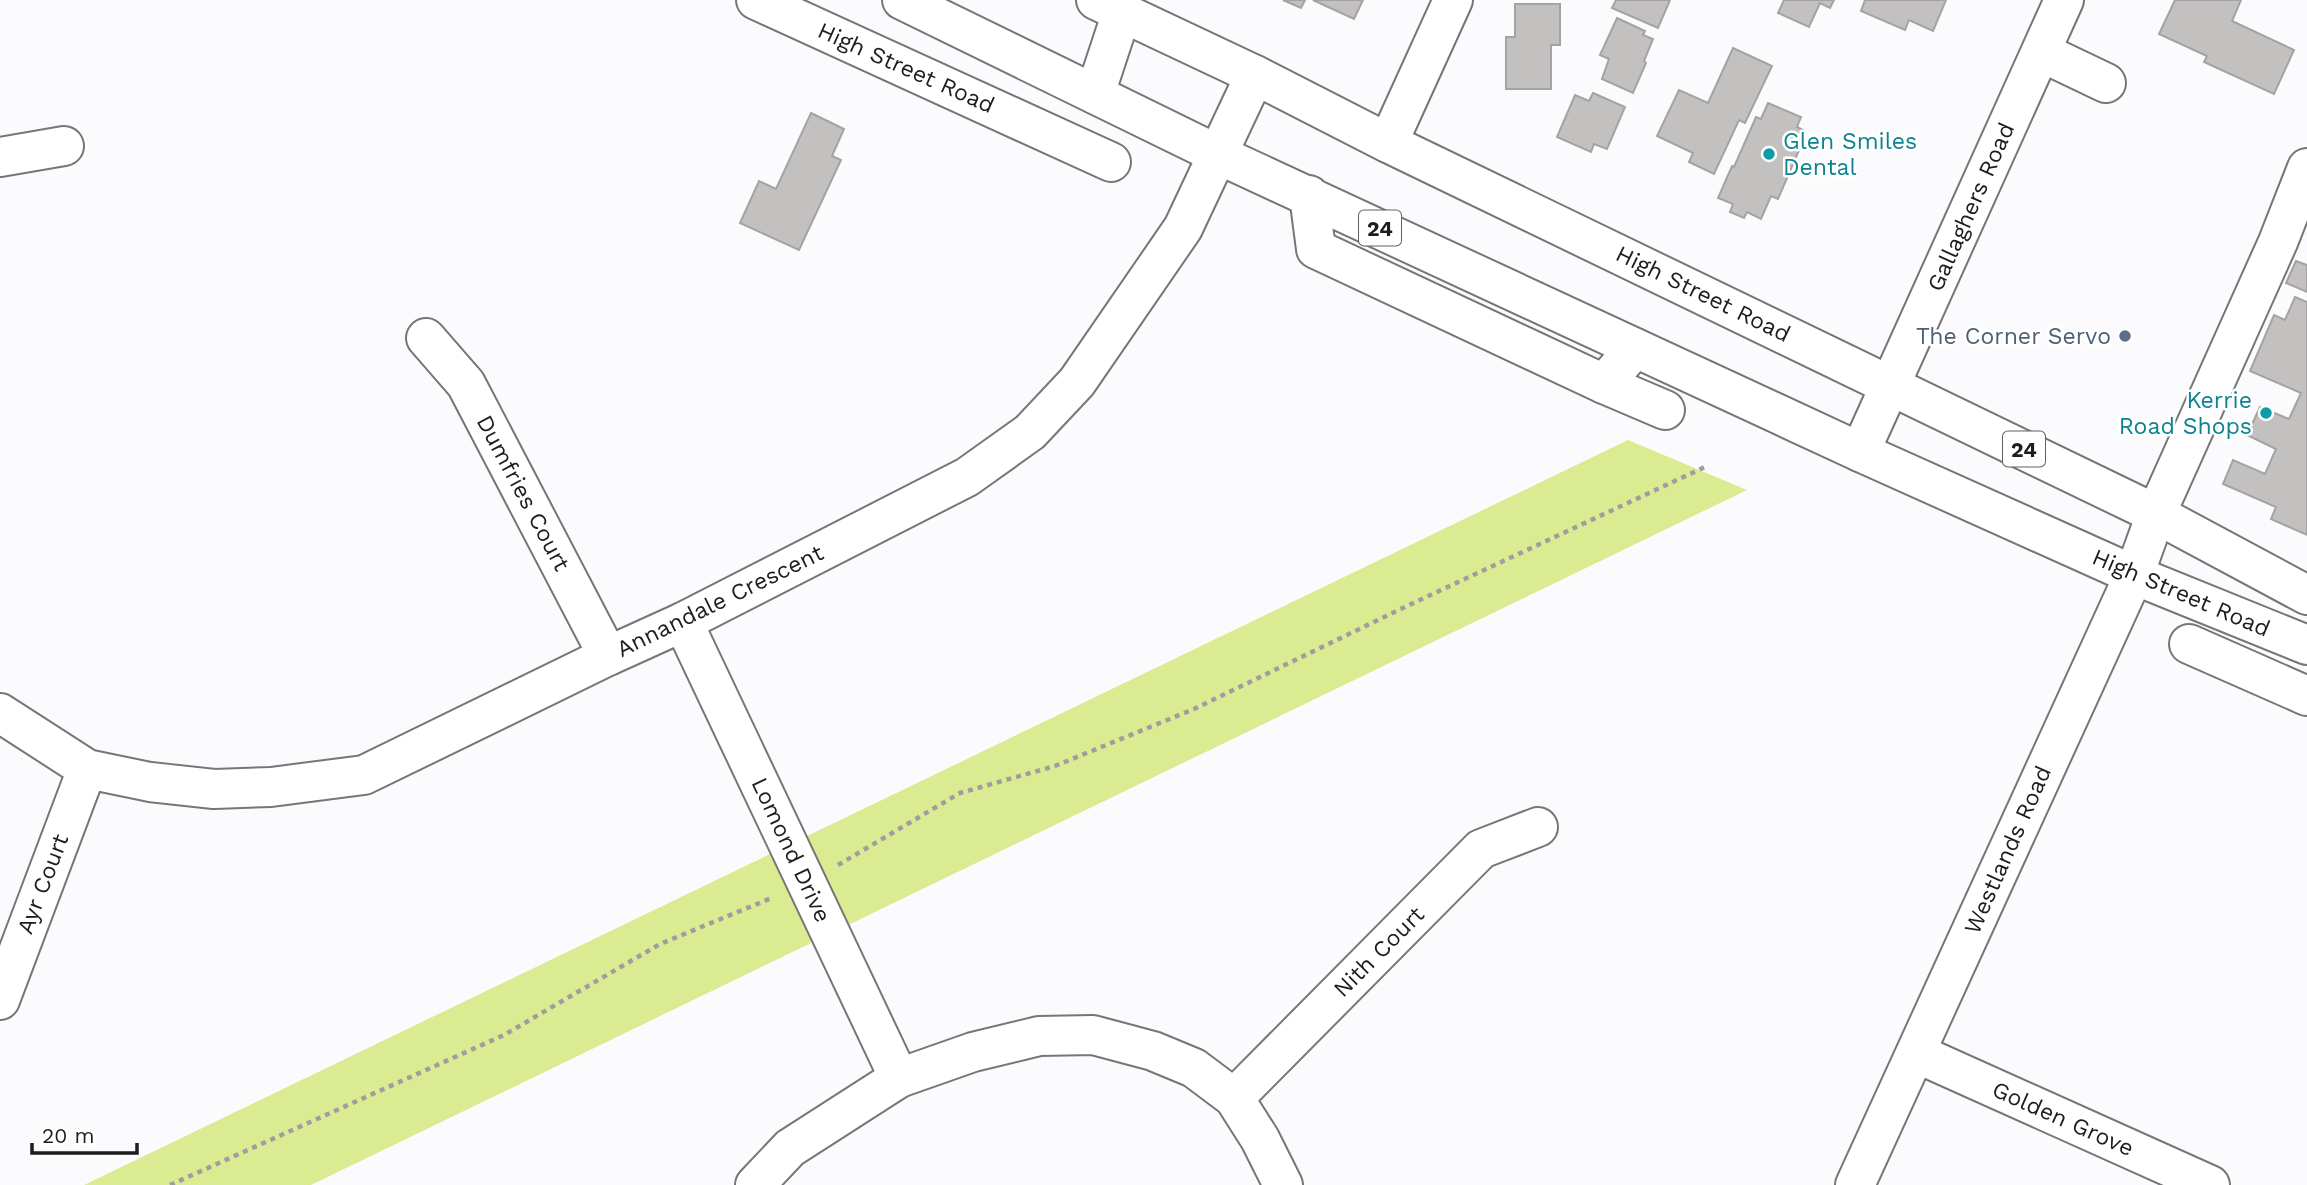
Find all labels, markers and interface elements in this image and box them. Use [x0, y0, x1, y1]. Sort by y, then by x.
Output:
street label: High Street Road [813, 17, 999, 119]
street label: Gallaghers Road [1922, 119, 2020, 295]
place label: Glen Smiles Dental [1783, 128, 1917, 181]
marker: Glen Smiles Dental [1761, 146, 1777, 162]
road number: 24 [1359, 210, 1401, 246]
street label: High Street Road [1611, 240, 1795, 348]
place label: The Corner Servo [1916, 323, 2111, 350]
marker: The Corner Servo [2117, 328, 2133, 344]
place label: Kerrie Road Shops [2119, 387, 2252, 440]
marker: Kerrie Road Shops [2258, 405, 2274, 421]
street label: Dumfries Court [471, 411, 576, 576]
road number: 24 [2003, 432, 2045, 466]
street label: Annandale Crescent [612, 539, 828, 663]
street label: High Street Road [2088, 543, 2274, 643]
street label: Westlands Road [1959, 762, 2057, 938]
street label: Lomond Drive [746, 773, 836, 927]
street label: Ayr Court [12, 830, 75, 938]
street label: Nith Court [1328, 901, 1430, 1003]
street label: Golden Grove [1988, 1076, 2138, 1162]
scale bar [32, 1112, 136, 1156]
text: 20 m [42, 1123, 94, 1148]

